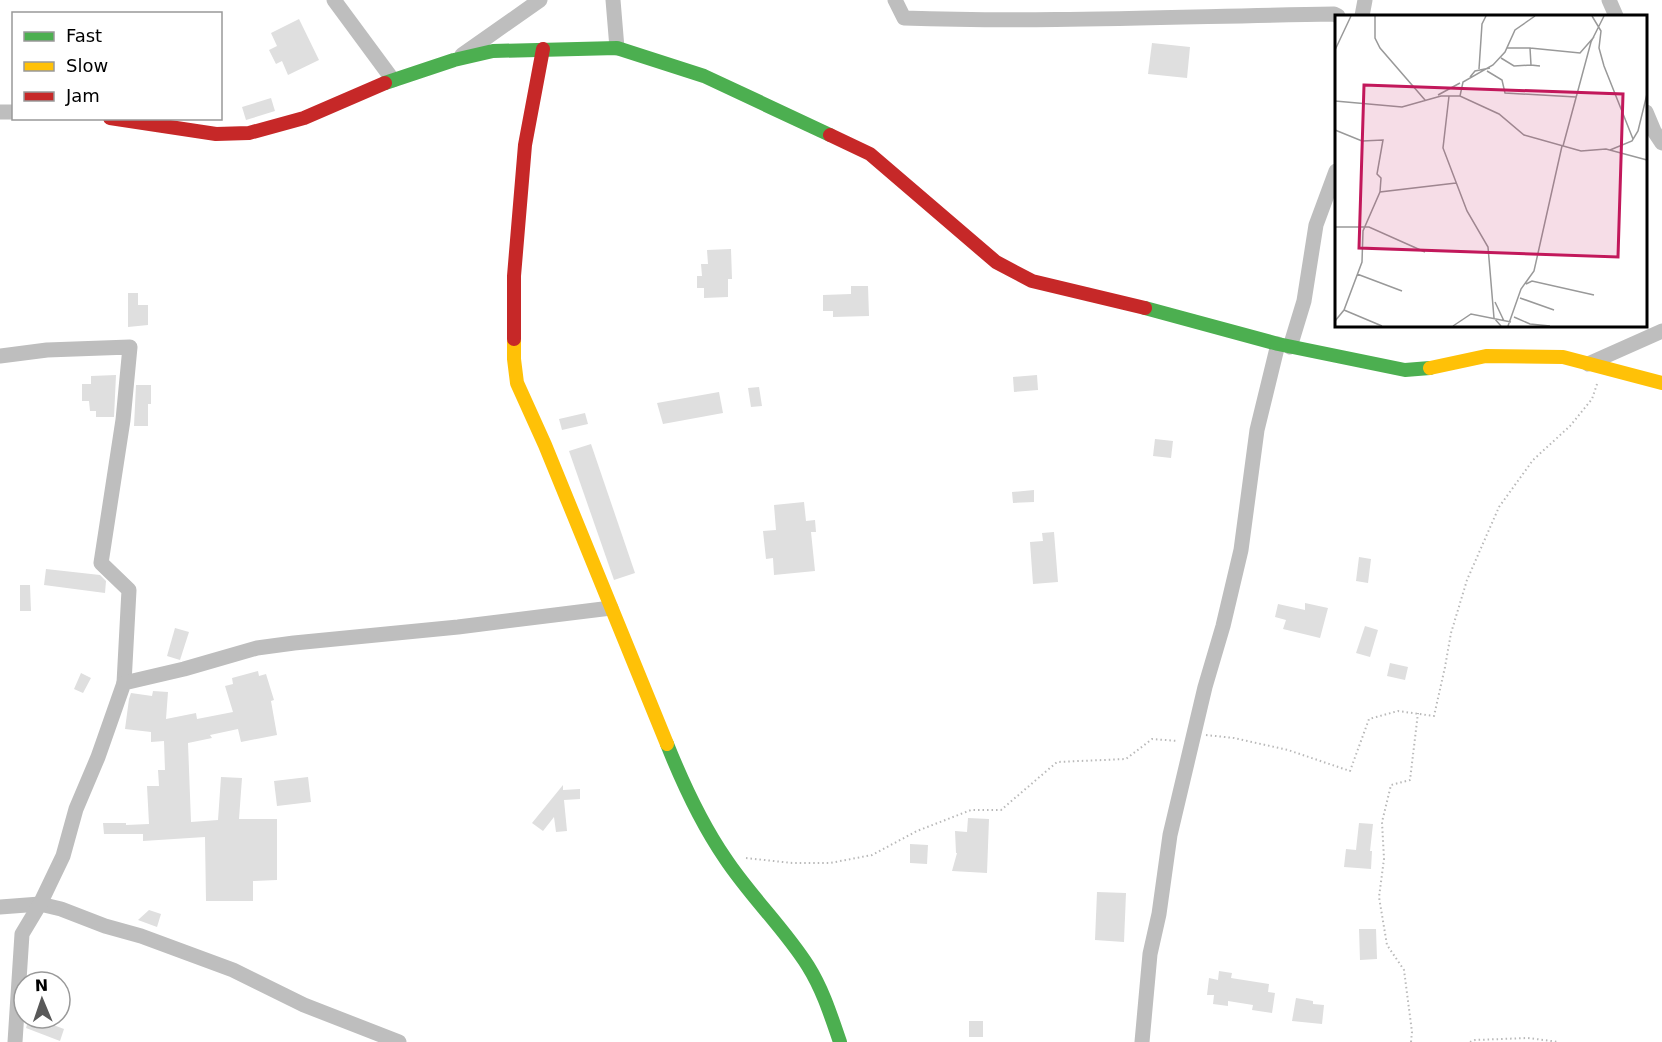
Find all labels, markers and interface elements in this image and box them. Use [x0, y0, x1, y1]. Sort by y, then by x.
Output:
legend [12, 12, 222, 120]
inset map [1335, 15, 1647, 327]
text: Fast [66, 25, 102, 46]
text: Slow [66, 55, 108, 76]
text: Jam [65, 85, 100, 106]
north arrow [12, 970, 72, 1030]
text: N [34, 976, 49, 995]

